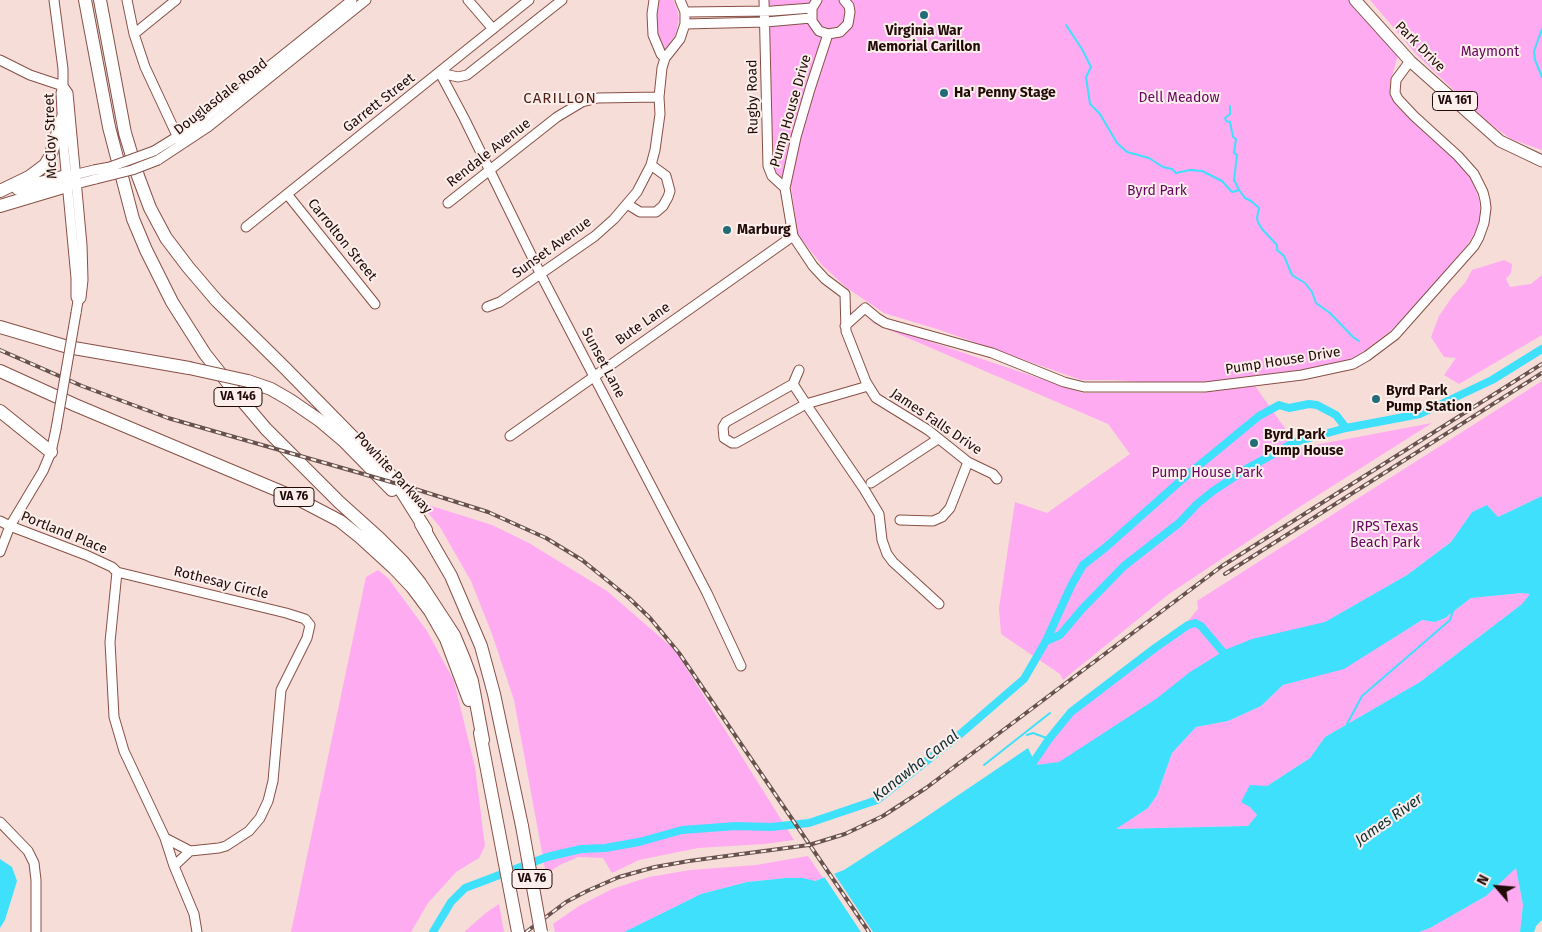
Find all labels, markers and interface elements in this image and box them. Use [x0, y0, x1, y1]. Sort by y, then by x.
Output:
marker: Virginia War Memorial Carillon [918, 9, 930, 21]
street label: Park Drive [1391, 18, 1449, 76]
place label: Virginia War Memorial Carillon [868, 23, 980, 56]
park label: Maymont [1461, 44, 1519, 60]
street label: Pump House Drive [767, 53, 815, 169]
street label: Douglasdale Road [171, 55, 271, 139]
street label: Rugby Road [744, 59, 762, 135]
street label: Garrett Street [340, 70, 418, 136]
place label: Ha' Penny Stage [954, 85, 1056, 101]
marker: Ha' Penny Stage [938, 87, 950, 99]
district label: CARILLON [522, 90, 598, 108]
park label: Dell Meadow [1138, 90, 1220, 106]
road number: VA 161 [1432, 92, 1478, 110]
street label: McCloy Street [41, 93, 61, 179]
street label: Rendale Avenue [444, 115, 534, 191]
park label: Byrd Park [1127, 183, 1187, 199]
street label: Carrolton Street [304, 196, 380, 284]
street label: Sunset Avenue [509, 214, 595, 282]
place label: Marburg [737, 222, 791, 238]
marker: Marburg [721, 224, 733, 236]
street label: Bute Lane [612, 299, 674, 349]
street label: Sunset Lane [577, 325, 629, 401]
street label: Pump House Drive [1224, 344, 1342, 378]
place label: Byrd Park Pump Station [1386, 383, 1472, 416]
street label: James Falls Drive [887, 385, 985, 459]
road number: VA 146 [214, 388, 262, 407]
marker: Byrd Park Pump Station [1370, 393, 1382, 405]
place label: Byrd Park Pump House [1264, 427, 1344, 460]
street label: Powhite Parkway [351, 429, 435, 517]
marker: Byrd Park Pump House [1248, 437, 1260, 449]
park label: Pump House Park [1151, 465, 1263, 481]
road number: VA 76 [274, 488, 314, 507]
street label: Portland Place [18, 508, 110, 558]
park label: JRPS Texas Beach Park [1350, 519, 1420, 552]
street label: Rothesay Circle [172, 563, 270, 603]
water label: Kanawha Canal [869, 727, 963, 805]
water label: James River [1352, 790, 1426, 850]
north arrow [1472, 862, 1522, 912]
road number: VA 76 [512, 870, 552, 889]
text: N [1474, 872, 1493, 888]

